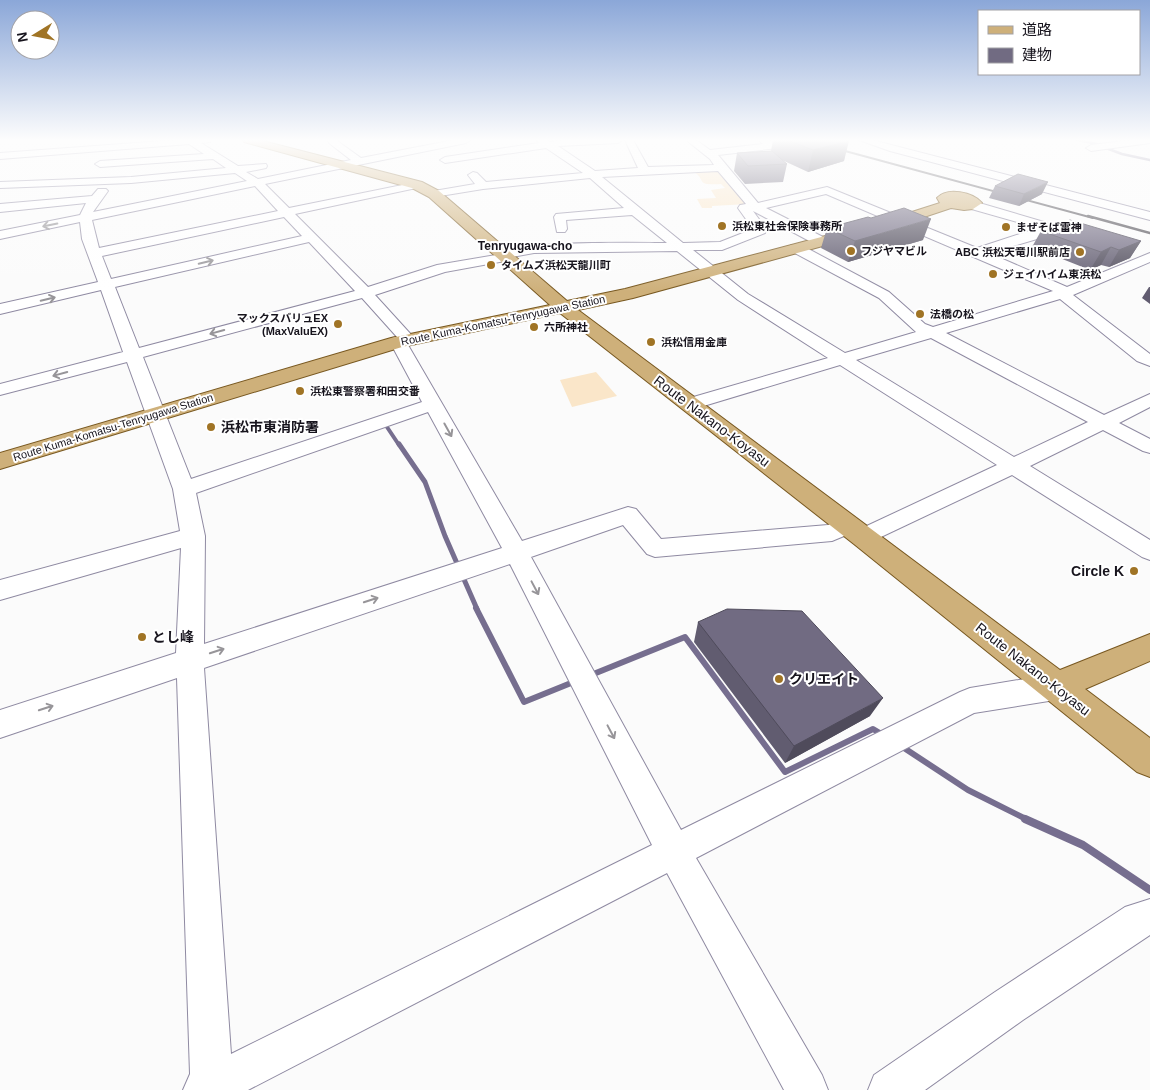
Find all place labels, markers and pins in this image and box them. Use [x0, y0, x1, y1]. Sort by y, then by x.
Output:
marker: 浜松東社会保険事務所 [716, 220, 728, 232]
place label: 浜松東社会保険事務所 [732, 220, 842, 232]
marker: まぜそば雷神 [1000, 221, 1012, 233]
place label: まぜそば雷神 [1016, 221, 1082, 233]
marker: フジヤマビル [845, 245, 857, 257]
place label: フジヤマビル [861, 245, 927, 257]
place label: ABC 浜松天竜川駅前店 [955, 246, 1070, 258]
marker: ABC 浜松天竜川駅前店 [1074, 246, 1086, 258]
marker: タイムズ浜松天龍川町 [485, 259, 497, 271]
place label: タイムズ浜松天龍川町 [501, 259, 611, 271]
marker: ジェイハイム東浜松 [987, 268, 999, 280]
place label: ジェイハイム東浜松 [1003, 268, 1101, 280]
marker: 法橋の松 [914, 308, 926, 320]
place label: 法橋の松 [930, 308, 974, 320]
place label: マックスバリュEX (MaxValuEX) [237, 312, 329, 337]
marker: マックスバリュEX (MaxValuEX) [332, 318, 344, 330]
marker: 六所神社 [528, 321, 540, 333]
place label: 六所神社 [544, 321, 588, 333]
marker: 浜松信用金庫 [645, 336, 657, 348]
place label: 浜松信用金庫 [661, 336, 727, 348]
marker: 浜松東警察署和田交番 [294, 385, 306, 397]
place label: 浜松東警察署和田交番 [310, 385, 420, 397]
place label: 浜松市東消防署 [221, 419, 319, 435]
marker: 浜松市東消防署 [205, 421, 217, 433]
place label: Circle K [1071, 563, 1124, 579]
marker: Circle K [1128, 565, 1140, 577]
place label: とし峰 [152, 629, 194, 645]
marker: とし峰 [136, 631, 148, 643]
place label: クリエイト [789, 671, 859, 687]
marker: クリエイト [773, 673, 785, 685]

